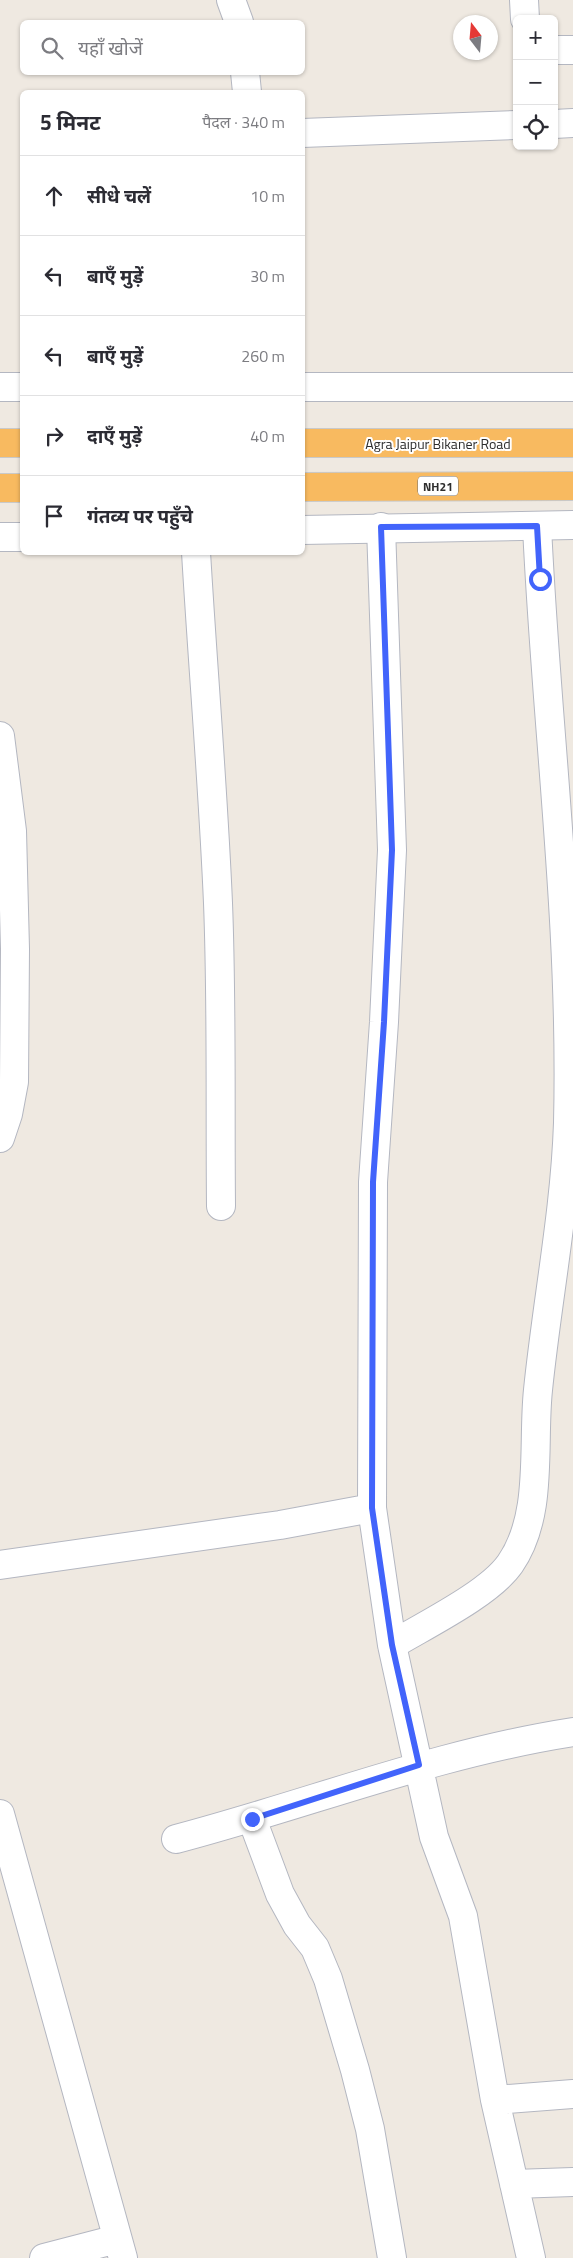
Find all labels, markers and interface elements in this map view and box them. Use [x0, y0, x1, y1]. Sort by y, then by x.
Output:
north arrow [453, 15, 498, 60]
map controls [513, 15, 558, 150]
button: + [513, 15, 558, 60]
search box [20, 20, 305, 75]
text: यहाँ खोजें [78, 33, 143, 62]
icon: search [38, 34, 66, 62]
button: − [513, 60, 558, 105]
button: locate [513, 105, 558, 150]
text: 5 मिनट [40, 106, 100, 138]
text: पैदल · 340 m [202, 110, 285, 134]
text: सीधे चलें [87, 181, 151, 210]
icon: ahead [40, 182, 68, 210]
text: 10 m [250, 184, 285, 208]
text: बाएँ मुड़ें [87, 261, 143, 290]
icon: left [40, 262, 68, 290]
text: 30 m [250, 264, 285, 288]
text: बाएँ मुड़ें [87, 341, 143, 370]
icon: left [40, 342, 68, 370]
text: 260 m [241, 344, 285, 368]
text: दाएँ मुड़ें [87, 421, 142, 450]
icon: right [40, 422, 68, 450]
text: 40 m [250, 424, 285, 448]
street label: Agra Jaipur Bikaner Road [365, 433, 511, 454]
road number: NH21 [418, 476, 458, 496]
text: गंतव्य पर पहुँचे [87, 501, 193, 530]
icon: arrive [40, 502, 68, 530]
route start [529, 568, 552, 591]
route end [241, 1808, 264, 1831]

